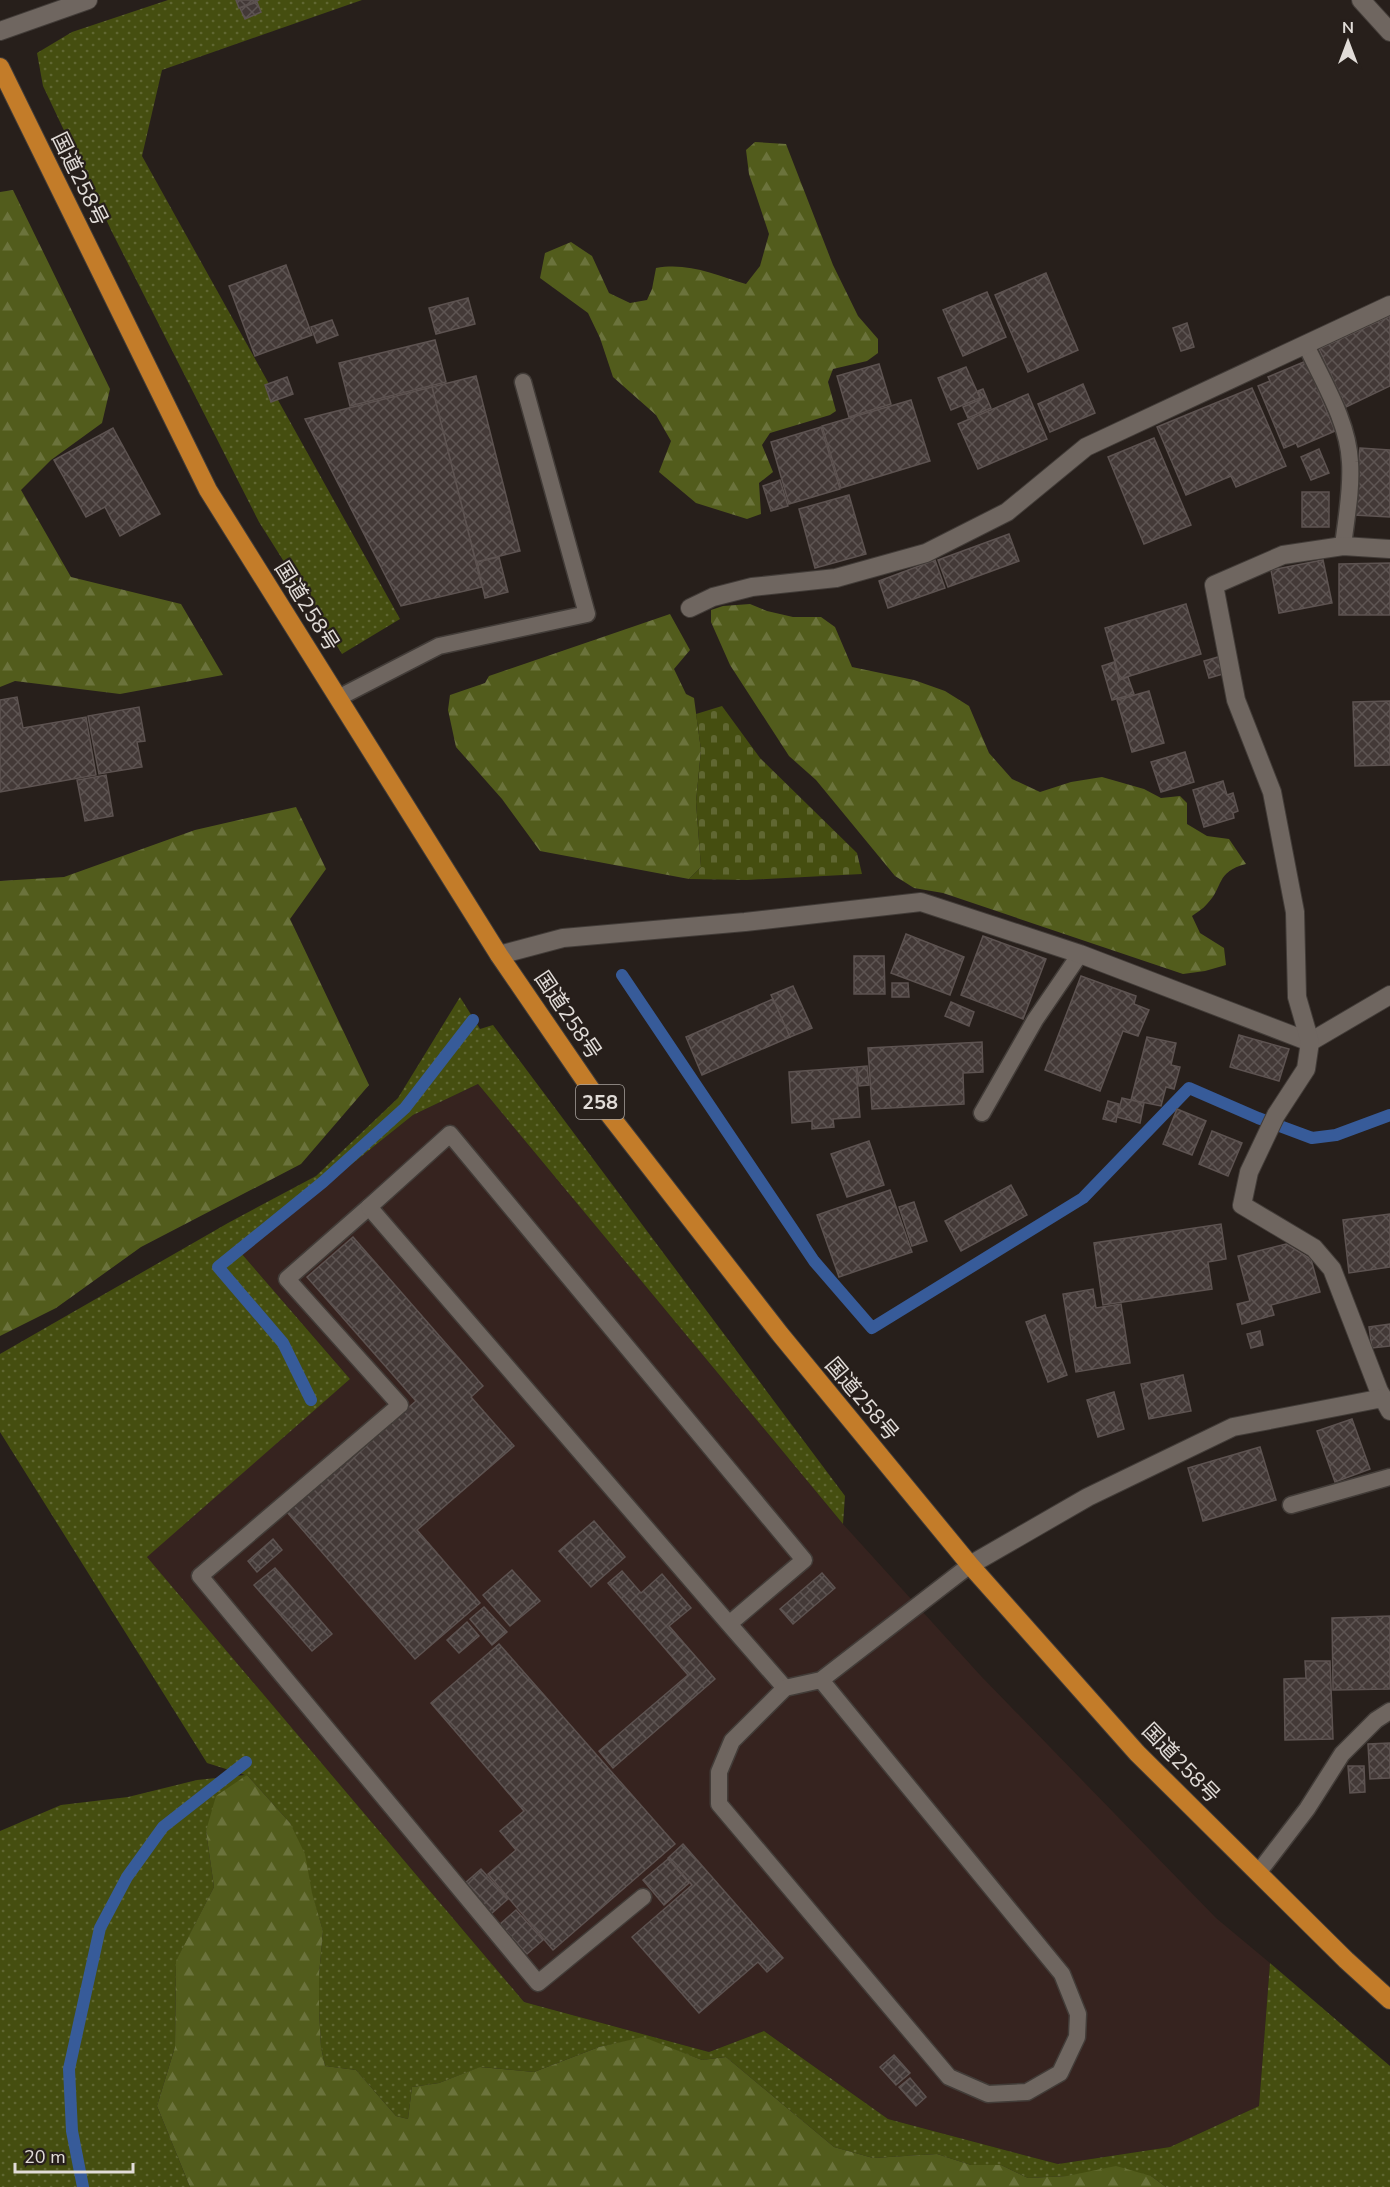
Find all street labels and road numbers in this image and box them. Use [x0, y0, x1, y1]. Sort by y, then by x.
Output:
street label: 国道258号 [45, 128, 115, 230]
street label: 国道258号 [268, 556, 346, 656]
street label: 国道258号 [528, 965, 608, 1065]
road number: 258 [576, 1085, 624, 1119]
street label: 国道258号 [819, 1351, 905, 1447]
street label: 国道258号 [1136, 1717, 1226, 1809]

